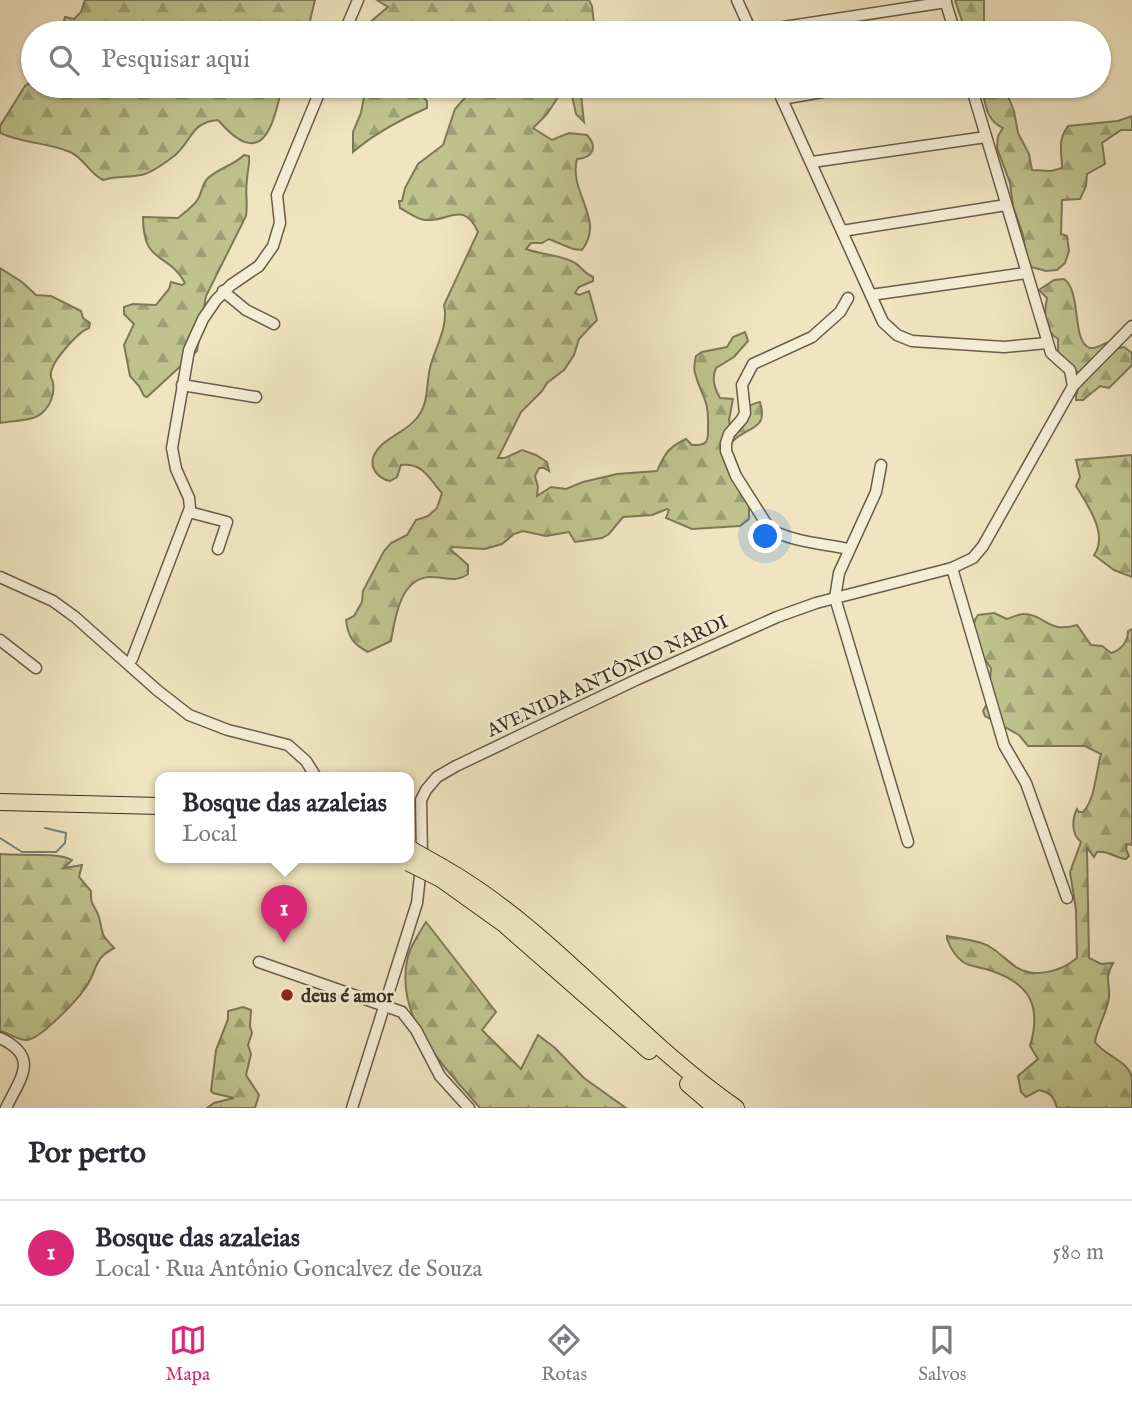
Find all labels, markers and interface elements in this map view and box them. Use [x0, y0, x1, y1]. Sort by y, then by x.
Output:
search box [21, 21, 1111, 98]
icon: search [45, 41, 83, 79]
text: Pesquisar aqui [101, 43, 250, 76]
your location [748, 519, 782, 553]
street label: AVENIDA ANTÔNIO NARDI [482, 609, 732, 744]
popup [155, 772, 414, 863]
text: Bosque das azaleias [182, 787, 387, 820]
text: Local [182, 820, 237, 849]
pin: 1 [261, 885, 307, 943]
place label: deus é amor [301, 985, 394, 1009]
marker: deus é amor [279, 987, 295, 1003]
text: Por perto [28, 1135, 146, 1173]
text: Bosque das azaleias [95, 1222, 300, 1255]
text: 1 [47, 1238, 55, 1267]
text: 580 m [1053, 1238, 1104, 1267]
text: Local · Rua Antônio Goncalvez de Souza [95, 1255, 483, 1284]
tab: Mapa [166, 1321, 210, 1387]
tab: Rotas [541, 1321, 587, 1387]
tab: Salvos [918, 1321, 966, 1387]

